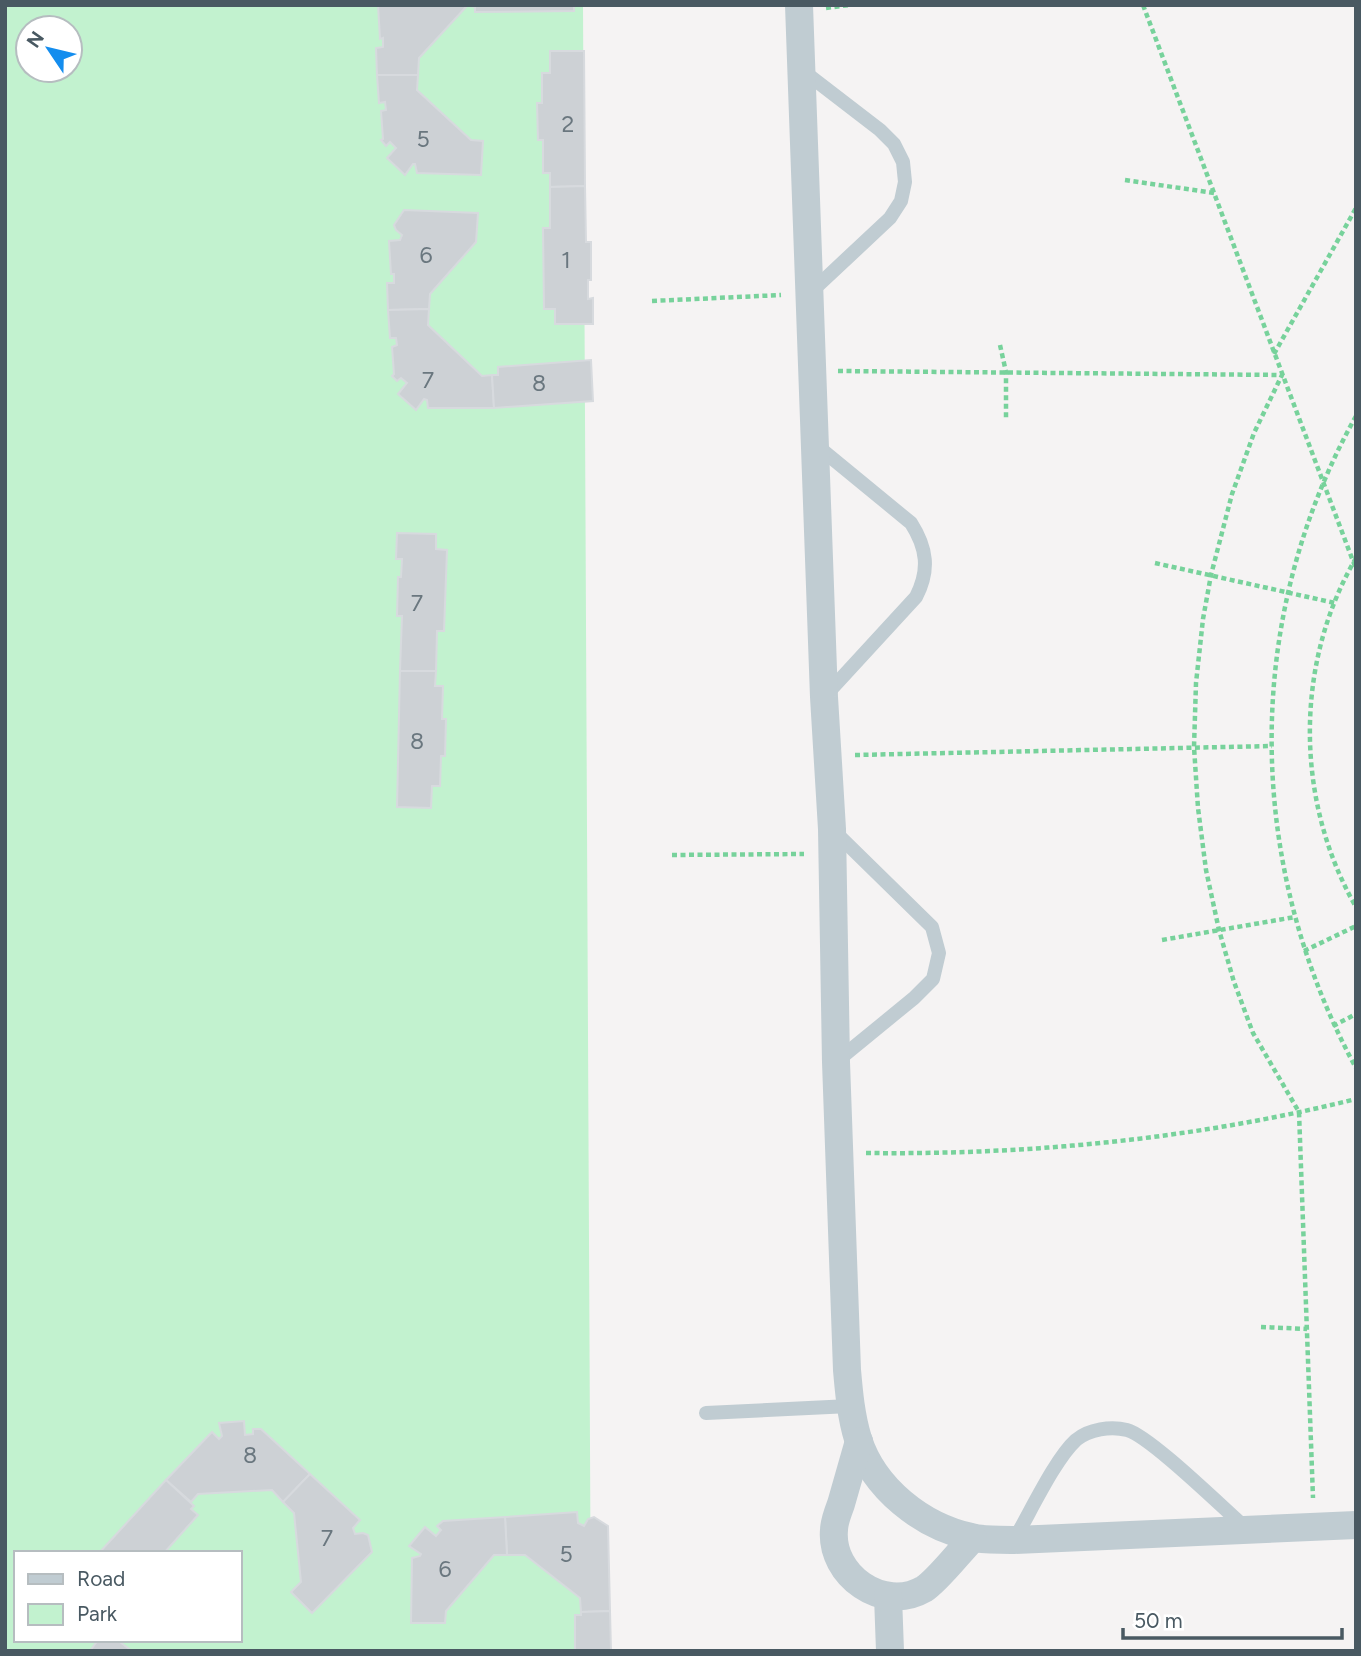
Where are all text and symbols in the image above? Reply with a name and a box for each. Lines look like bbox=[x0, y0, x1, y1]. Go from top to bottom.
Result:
north arrow bbox=[14, 14, 84, 84]
text: N bbox=[22, 27, 49, 52]
house number: 2 bbox=[562, 110, 574, 138]
house number: 5 bbox=[416, 125, 430, 153]
house number: 6 bbox=[419, 241, 433, 269]
house number: 1 bbox=[561, 246, 571, 274]
house number: 7 bbox=[422, 366, 434, 394]
house number: 8 bbox=[532, 369, 546, 397]
house number: 7 bbox=[411, 589, 423, 617]
house number: 8 bbox=[410, 727, 424, 755]
house number: 8 bbox=[243, 1441, 257, 1469]
house number: 7 bbox=[321, 1524, 333, 1552]
house number: 5 bbox=[559, 1540, 573, 1568]
legend bbox=[14, 1551, 242, 1642]
house number: 6 bbox=[438, 1555, 452, 1583]
text: Road bbox=[77, 1566, 125, 1591]
scale bar bbox=[1123, 1596, 1342, 1640]
text: Park bbox=[77, 1601, 118, 1626]
text: 50 m bbox=[1134, 1608, 1183, 1633]

